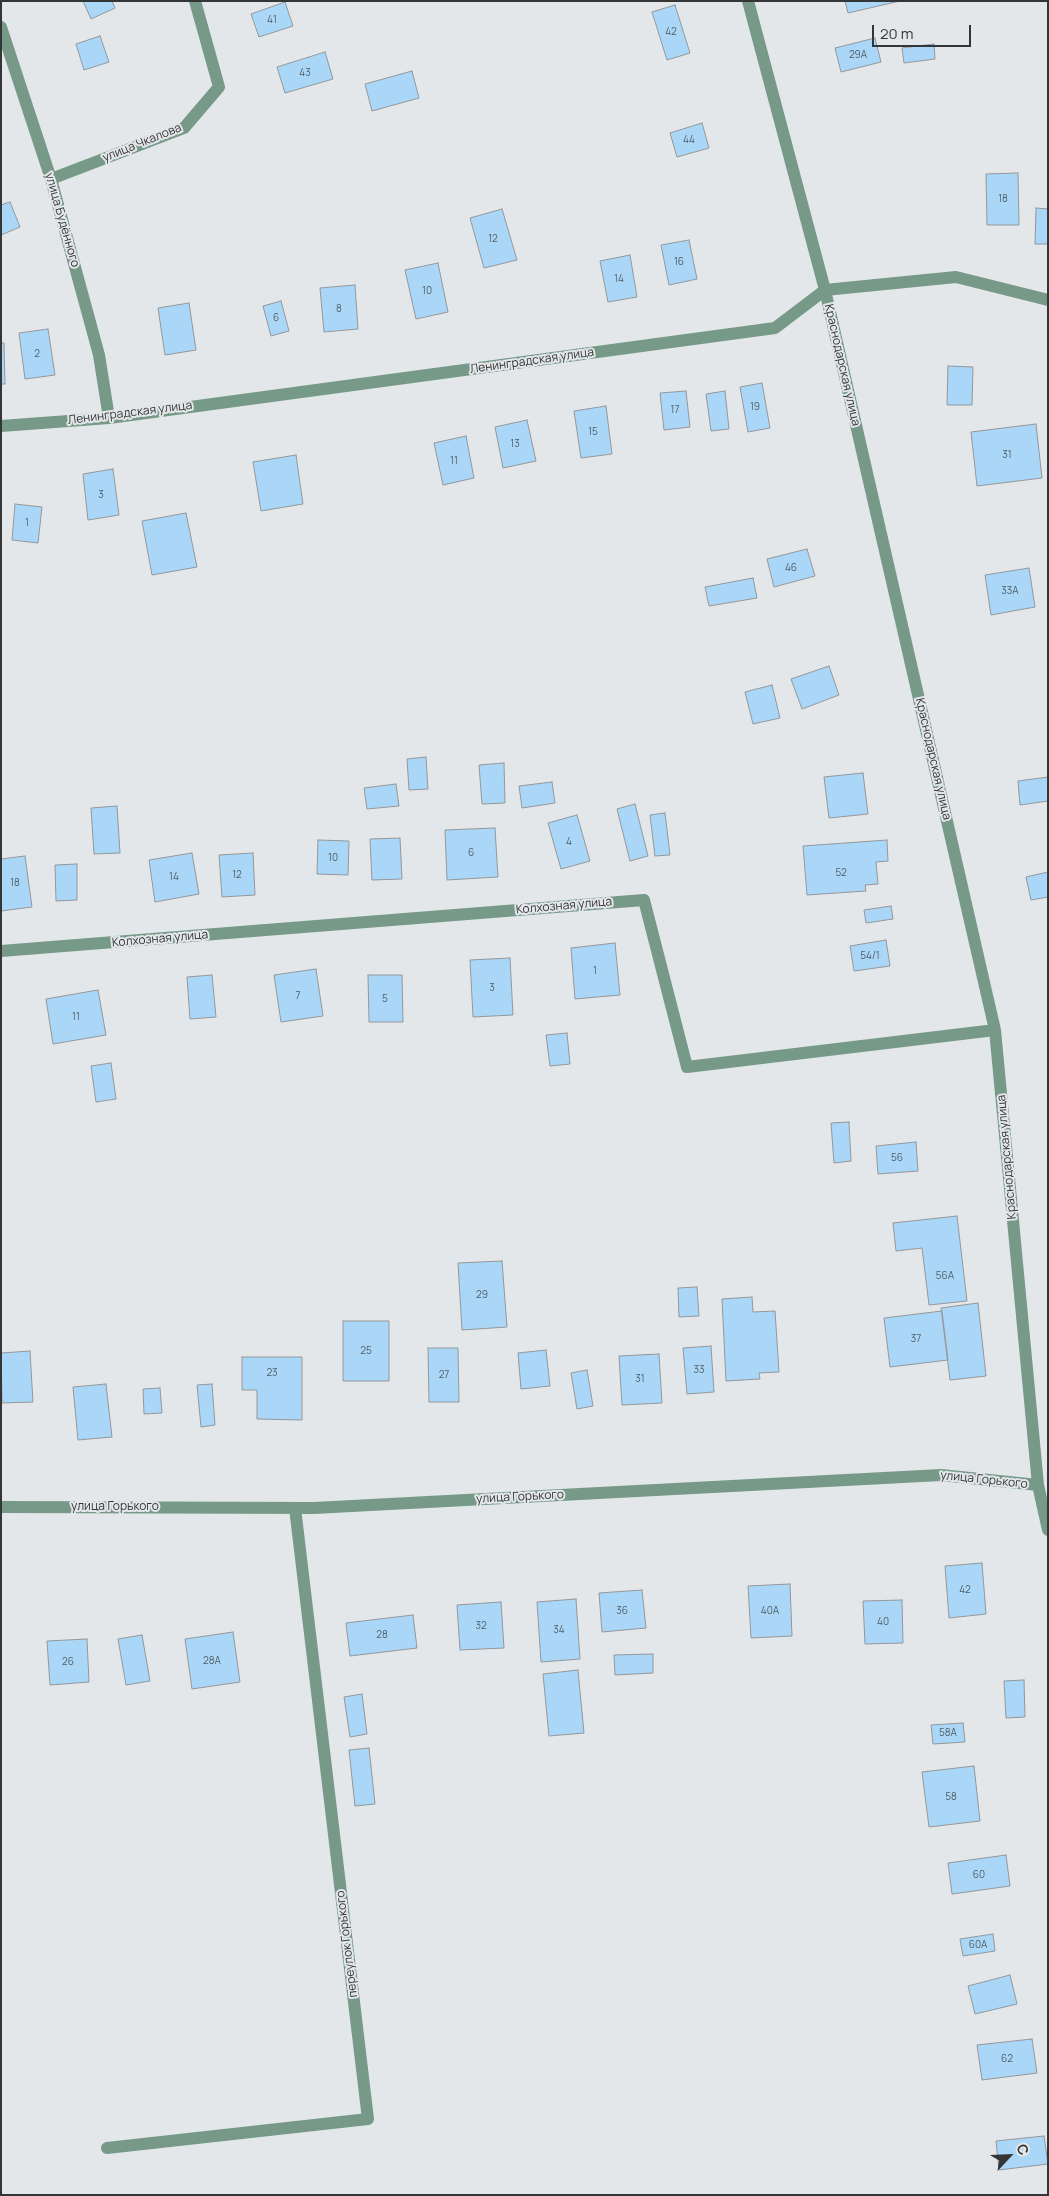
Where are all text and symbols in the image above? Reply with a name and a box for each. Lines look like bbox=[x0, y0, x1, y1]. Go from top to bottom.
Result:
house number: 41 bbox=[267, 14, 277, 26]
scale bar bbox=[874, 15, 973, 47]
text: 20 m bbox=[880, 23, 913, 44]
house number: 42 bbox=[665, 26, 677, 38]
house number: 29А bbox=[849, 49, 867, 61]
house number: 43 bbox=[299, 67, 311, 79]
street label: улица Чкалова bbox=[100, 121, 184, 165]
house number: 44 bbox=[683, 134, 695, 146]
street label: улица Будённого bbox=[42, 171, 82, 269]
house number: 18 bbox=[998, 193, 1008, 205]
house number: 12 bbox=[488, 233, 498, 245]
house number: 16 bbox=[674, 256, 684, 268]
house number: 14 bbox=[614, 273, 624, 285]
house number: 10 bbox=[422, 285, 432, 297]
house number: 8 bbox=[336, 303, 342, 315]
street label: Краснодарская улица bbox=[821, 303, 863, 427]
house number: 6 bbox=[273, 312, 279, 324]
street label: Ленинградская улица bbox=[469, 345, 595, 377]
house number: 2 bbox=[34, 348, 40, 360]
street label: Ленинградская улица bbox=[67, 398, 193, 428]
house number: 19 bbox=[750, 401, 760, 413]
house number: 17 bbox=[671, 404, 679, 416]
house number: 15 bbox=[588, 426, 598, 438]
house number: 13 bbox=[510, 438, 520, 450]
house number: 31 bbox=[1002, 449, 1012, 461]
house number: 11 bbox=[450, 455, 458, 467]
house number: 3 bbox=[98, 489, 104, 501]
house number: 1 bbox=[25, 517, 29, 529]
house number: 46 bbox=[785, 562, 797, 574]
house number: 33А bbox=[1001, 585, 1019, 597]
street label: Краснодарская улица bbox=[912, 697, 954, 821]
house number: 4 bbox=[566, 836, 572, 848]
house number: 6 bbox=[468, 847, 474, 859]
house number: 10 bbox=[328, 852, 338, 864]
house number: 52 bbox=[835, 867, 847, 879]
house number: 12 bbox=[232, 869, 242, 881]
house number: 14 bbox=[169, 871, 179, 883]
house number: 18 bbox=[10, 877, 20, 889]
street label: Колхозная улица bbox=[515, 895, 613, 917]
street label: Колхозная улица bbox=[111, 928, 209, 950]
house number: 54/1 bbox=[860, 950, 880, 962]
house number: 1 bbox=[593, 965, 597, 977]
house number: 3 bbox=[489, 982, 495, 994]
house number: 7 bbox=[295, 990, 301, 1002]
house number: 5 bbox=[382, 993, 388, 1005]
house number: 11 bbox=[72, 1011, 80, 1023]
street label: Краснодарская улица bbox=[994, 1094, 1020, 1220]
house number: 56 bbox=[891, 1152, 903, 1164]
house number: 56А bbox=[936, 1270, 954, 1282]
house number: 29 bbox=[476, 1289, 488, 1301]
house number: 37 bbox=[911, 1333, 921, 1345]
house number: 25 bbox=[360, 1345, 372, 1357]
house number: 33 bbox=[693, 1364, 705, 1376]
house number: 23 bbox=[266, 1367, 278, 1379]
house number: 27 bbox=[439, 1369, 449, 1381]
house number: 31 bbox=[635, 1373, 645, 1385]
street label: улица Горького bbox=[940, 1468, 1028, 1492]
street label: улица Горького bbox=[476, 1488, 564, 1506]
street label: улица Горького bbox=[71, 1500, 159, 1514]
house number: 42 bbox=[959, 1584, 971, 1596]
house number: 36 bbox=[616, 1605, 628, 1617]
house number: 40А bbox=[761, 1605, 779, 1617]
house number: 40 bbox=[877, 1616, 889, 1628]
house number: 32 bbox=[475, 1620, 487, 1632]
house number: 34 bbox=[553, 1624, 565, 1636]
house number: 28 bbox=[376, 1629, 388, 1641]
house number: 28А bbox=[203, 1655, 221, 1667]
house number: 26 bbox=[62, 1656, 74, 1668]
house number: 58А bbox=[939, 1727, 957, 1739]
house number: 58 bbox=[945, 1791, 957, 1803]
house number: 60 bbox=[973, 1869, 985, 1881]
street label: переулок Горького bbox=[333, 1890, 361, 1998]
house number: 60А bbox=[969, 1939, 987, 1951]
house number: 62 bbox=[1001, 2053, 1013, 2065]
north arrow bbox=[984, 2131, 1034, 2181]
text: С bbox=[1012, 2141, 1034, 2158]

